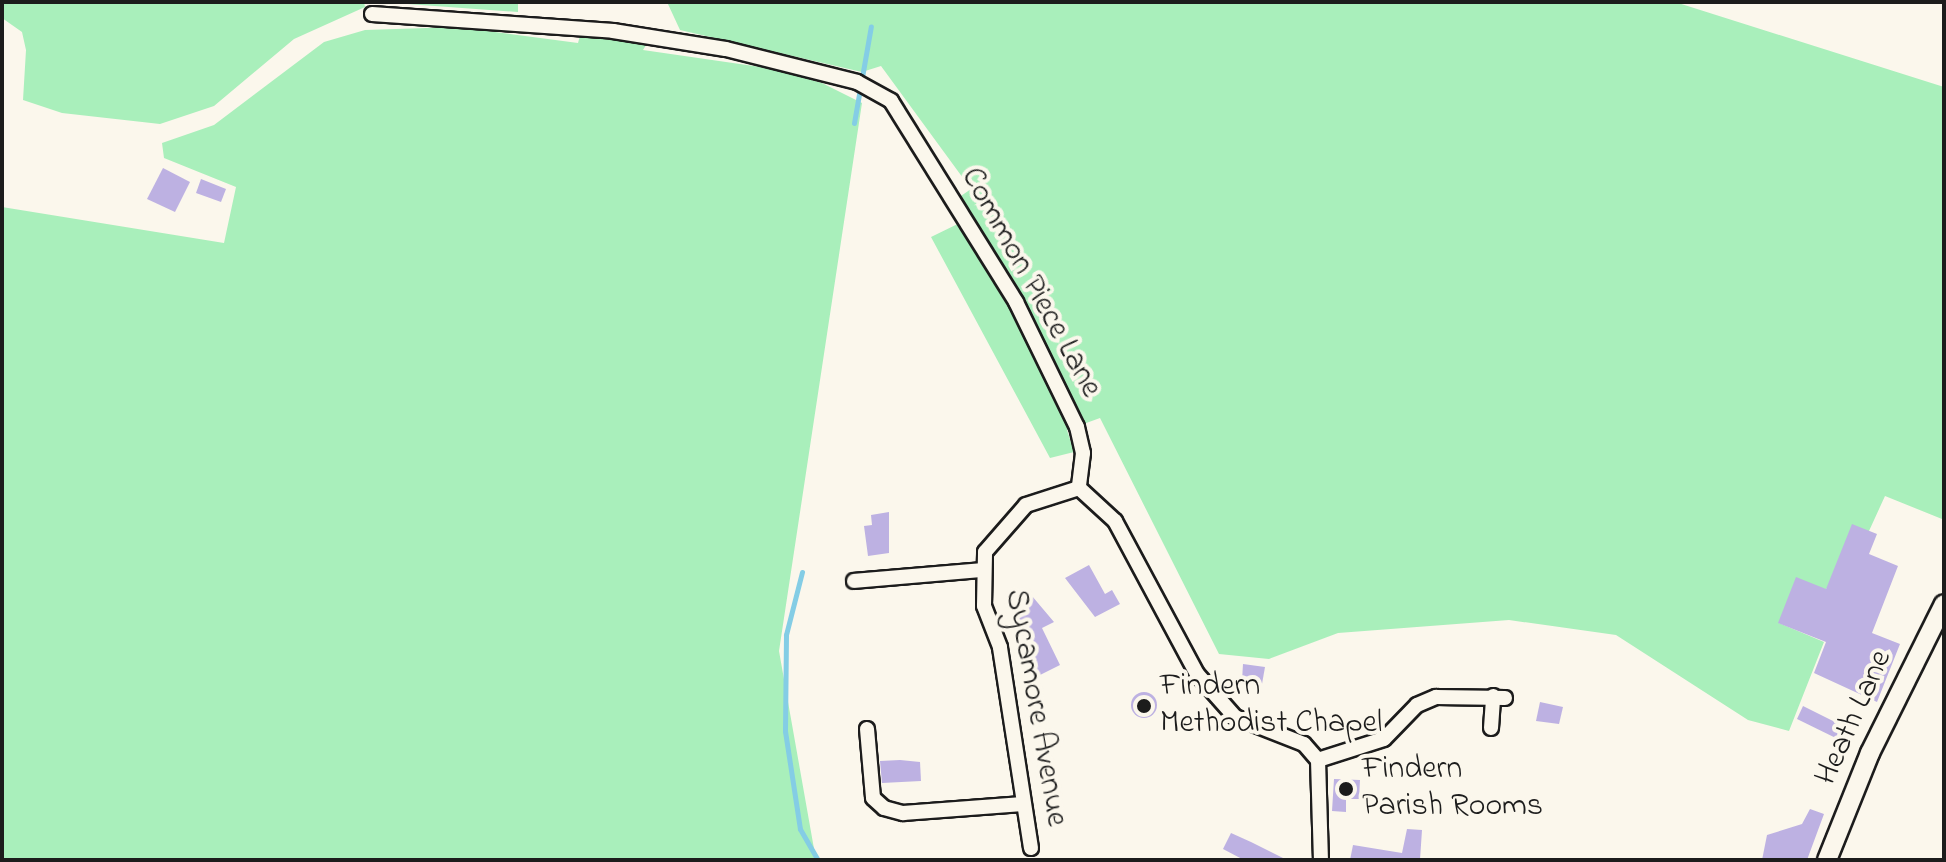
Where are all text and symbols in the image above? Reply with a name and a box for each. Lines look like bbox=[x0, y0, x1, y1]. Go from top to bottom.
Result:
street label: Common Piece Lane bbox=[951, 161, 1109, 405]
street label: Sycamore Avenue bbox=[995, 586, 1075, 830]
street label: Heath Lane bbox=[1808, 645, 1902, 791]
place label: Findern Methodist Chapel bbox=[1160, 669, 1382, 744]
marker: Findern Methodist Chapel bbox=[1135, 697, 1153, 715]
place label: Findern Parish Rooms bbox=[1362, 752, 1543, 827]
marker: Findern Parish Rooms bbox=[1337, 780, 1355, 798]

